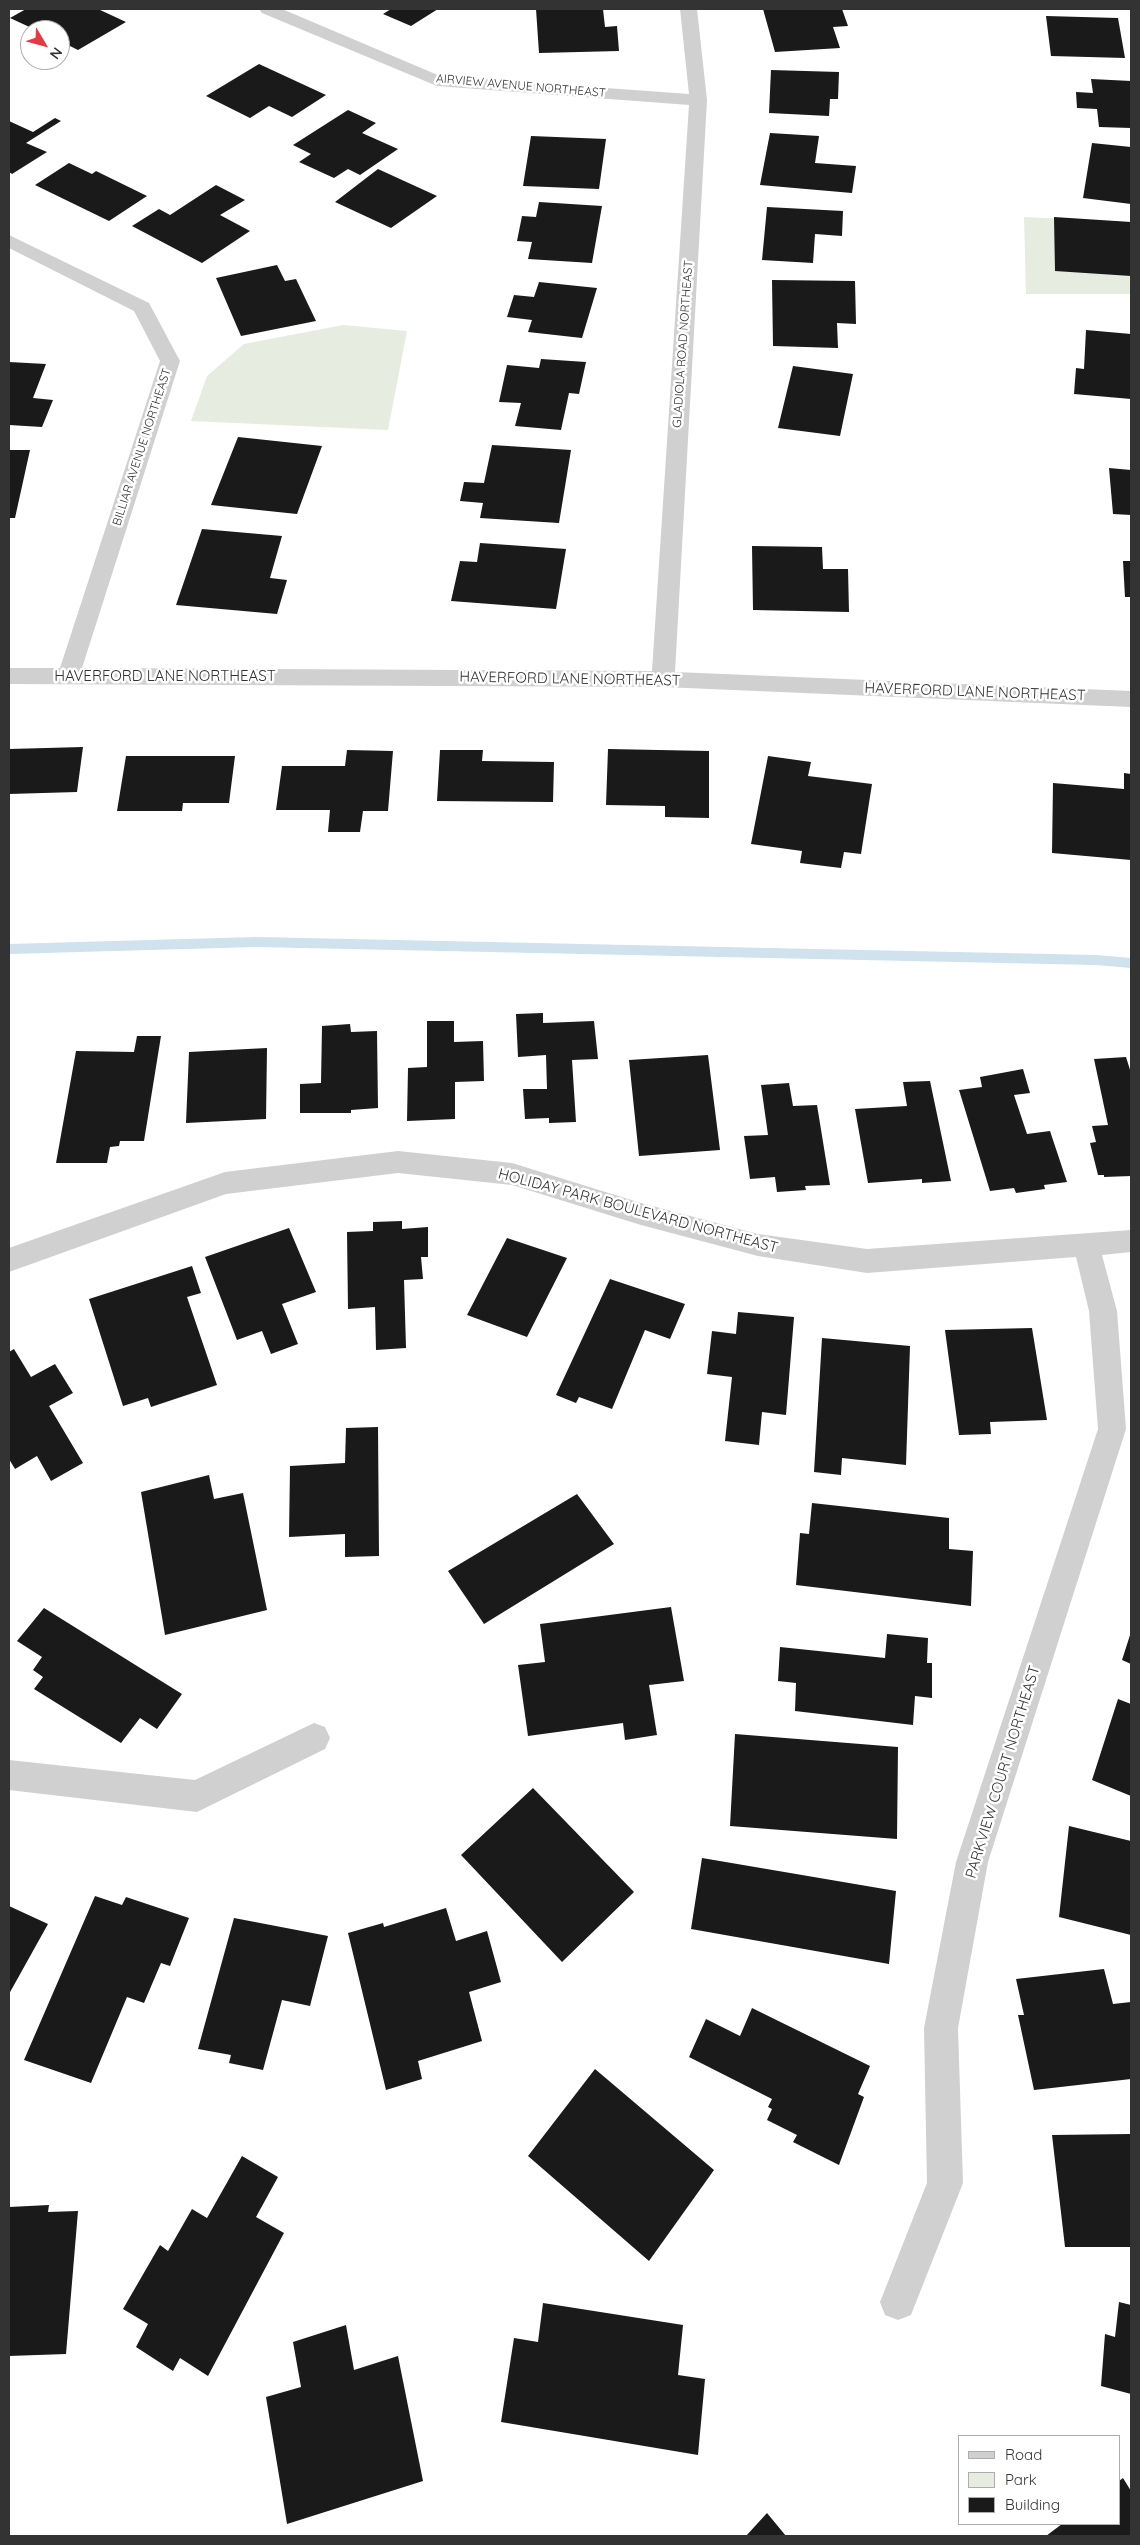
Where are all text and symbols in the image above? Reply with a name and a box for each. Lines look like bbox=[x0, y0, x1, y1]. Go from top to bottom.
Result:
north arrow bbox=[20, 20, 70, 70]
text: N bbox=[46, 44, 66, 63]
street label: AIRVIEW AVENUE NORTHEAST bbox=[436, 71, 606, 101]
street label: GLADIOLA ROAD NORTHEAST bbox=[670, 260, 696, 428]
street label: BILLIAR AVENUE NORTHEAST bbox=[110, 366, 174, 528]
street label: HAVERFORD LANE NORTHEAST bbox=[54, 667, 276, 685]
street label: HAVERFORD LANE NORTHEAST bbox=[459, 668, 681, 690]
street label: HAVERFORD LANE NORTHEAST bbox=[864, 679, 1086, 705]
street label: HOLIDAY PARK BOULEVARD NORTHEAST bbox=[496, 1165, 780, 1257]
street label: PARKVIEW COURT NORTHEAST bbox=[962, 1663, 1044, 1881]
legend bbox=[958, 2435, 1120, 2525]
text: Road bbox=[1005, 2445, 1042, 2464]
text: Park bbox=[1005, 2470, 1037, 2489]
text: Building bbox=[1005, 2495, 1060, 2514]

